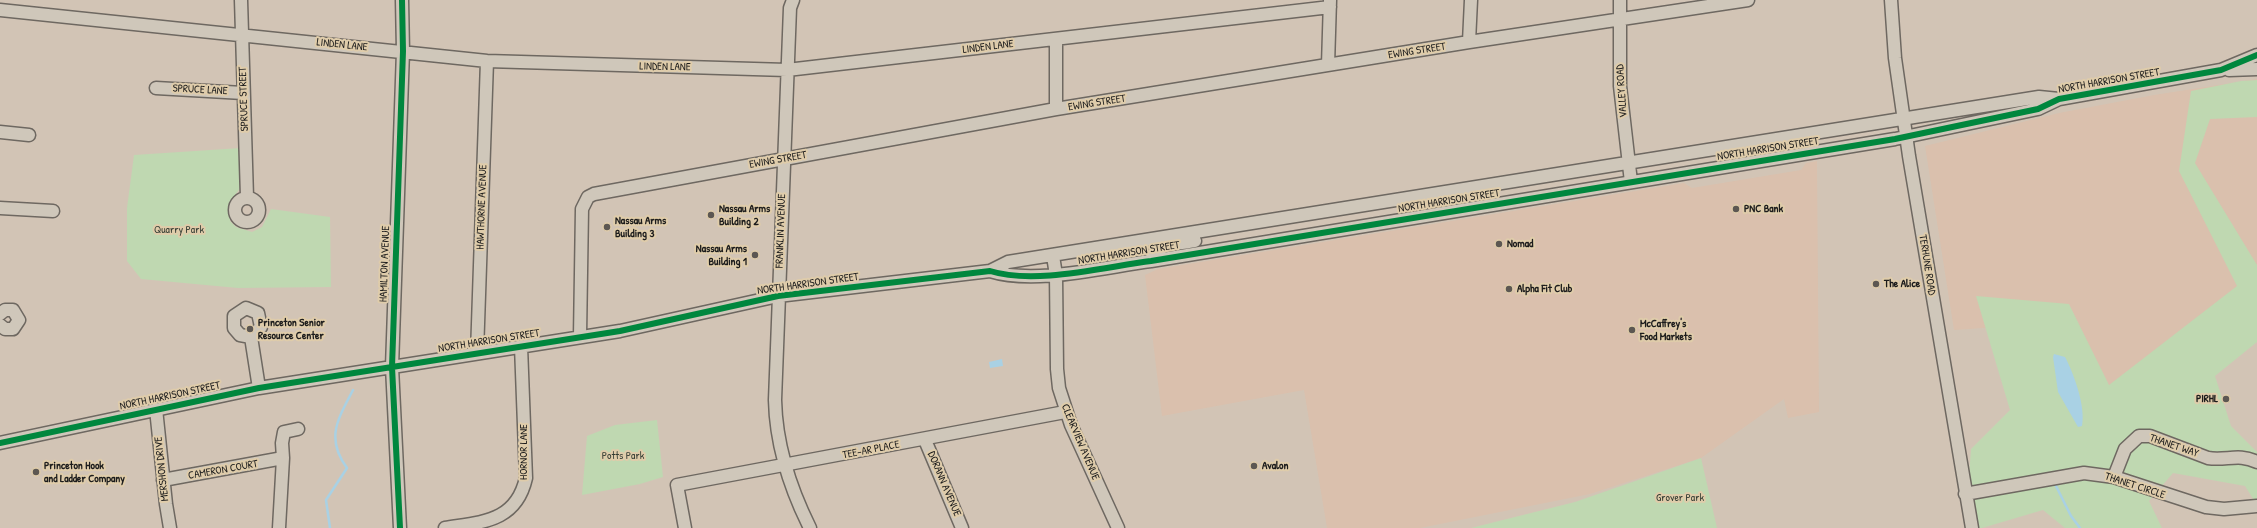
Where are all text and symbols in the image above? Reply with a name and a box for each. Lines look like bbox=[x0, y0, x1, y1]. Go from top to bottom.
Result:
street label: LINDEN LANE bbox=[316, 36, 368, 54]
street label: LINDEN LANE bbox=[962, 37, 1014, 57]
street label: EWING STREET bbox=[1387, 40, 1447, 62]
street label: LINDEN LANE bbox=[639, 60, 691, 74]
street label: VALLEY ROAD bbox=[1614, 64, 1630, 118]
street label: SPRUCE STREET bbox=[236, 66, 252, 132]
street label: NORTH HARRISON STREET bbox=[2057, 66, 2161, 96]
street label: SPRUCE LANE bbox=[172, 82, 228, 98]
street label: EWING STREET bbox=[1067, 92, 1127, 114]
street label: NORTH HARRISON STREET bbox=[1716, 134, 1820, 164]
street label: EWING STREET bbox=[748, 148, 808, 172]
street label: HAWTHORNE AVENUE bbox=[474, 164, 490, 250]
street label: NORTH HARRISON STREET bbox=[1397, 186, 1501, 216]
street label: FRANKLIN AVENUE bbox=[773, 194, 789, 268]
place label: Nassau Arms Building 2 bbox=[719, 202, 770, 228]
place label: PNC Bank bbox=[1744, 202, 1783, 216]
marker: PNC Bank bbox=[1731, 204, 1741, 214]
marker: Nassau Arms Building 2 bbox=[706, 210, 716, 220]
place label: Nassau Arms Building 3 bbox=[615, 214, 666, 240]
marker: Nassau Arms Building 3 bbox=[602, 222, 612, 232]
park label: Quarry Park bbox=[154, 223, 204, 237]
street label: HAMILTON AVENUE bbox=[377, 226, 393, 302]
street label: TERHUNE ROAD bbox=[1916, 234, 1938, 296]
place label: Nomad bbox=[1507, 237, 1533, 251]
street label: NORTH HARRISON STREET bbox=[1077, 238, 1181, 268]
marker: Nomad bbox=[1494, 239, 1504, 249]
place label: Nassau Arms Building 1 bbox=[696, 242, 747, 268]
marker: Nassau Arms Building 1 bbox=[750, 250, 760, 260]
street label: NORTH HARRISON STREET bbox=[756, 270, 860, 298]
place label: The Alice bbox=[1884, 277, 1920, 291]
marker: The Alice bbox=[1871, 279, 1881, 289]
place label: Alpha Fit Club bbox=[1517, 282, 1572, 296]
marker: Alpha Fit Club bbox=[1504, 284, 1514, 294]
place label: Princeton Senior Resource Center bbox=[258, 316, 325, 342]
place label: McCaffrey's Food Markets bbox=[1640, 317, 1692, 343]
marker: Princeton Senior Resource Center bbox=[245, 324, 255, 334]
marker: McCaffrey's Food Markets bbox=[1627, 325, 1637, 335]
street label: NORTH HARRISON STREET bbox=[437, 326, 541, 356]
street label: NORTH HARRISON STREET bbox=[119, 379, 221, 413]
place label: PIRHL bbox=[2196, 392, 2218, 406]
marker: PIRHL bbox=[2221, 394, 2231, 404]
street label: CLEARVIEW AVENUE bbox=[1058, 402, 1102, 482]
street label: HORNOR LANE bbox=[517, 424, 531, 480]
street label: THANET WAY bbox=[2148, 431, 2200, 461]
street label: MERSHON DRIVE bbox=[152, 436, 172, 502]
street label: TEE-AR PLACE bbox=[841, 438, 901, 462]
park label: Potts Park bbox=[602, 449, 644, 463]
street label: DORANN AVENUE bbox=[924, 450, 964, 518]
street label: CAMERON COURT bbox=[187, 457, 259, 483]
place label: Princeton Hook and Ladder Company bbox=[44, 459, 125, 485]
place label: Avalon bbox=[1262, 459, 1288, 473]
marker: Avalon bbox=[1249, 461, 1259, 471]
marker: Princeton Hook and Ladder Company bbox=[31, 467, 41, 477]
street label: THANET CIRCLE bbox=[2103, 470, 2167, 502]
park label: Grover Park bbox=[1656, 491, 1704, 505]

